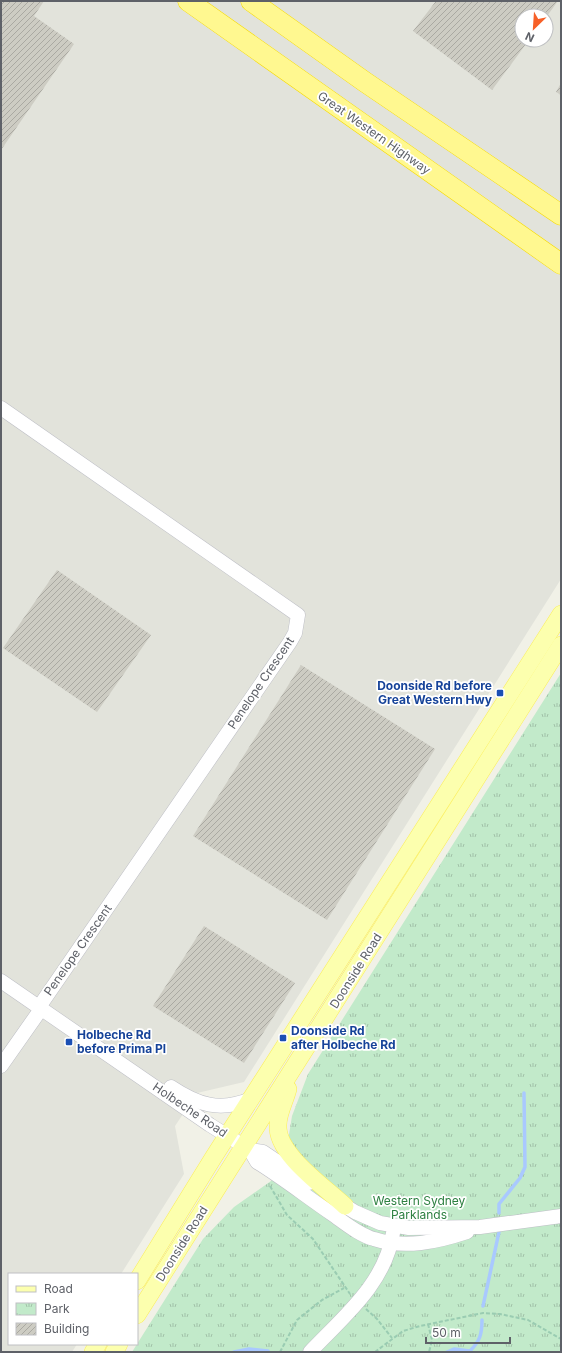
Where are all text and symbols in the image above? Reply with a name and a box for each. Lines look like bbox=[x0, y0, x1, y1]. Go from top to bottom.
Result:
north arrow bbox=[514, 8, 554, 48]
text: N bbox=[523, 29, 537, 45]
street label: Great Western Highway bbox=[315, 88, 434, 177]
street label: Penelope Crescent bbox=[224, 634, 297, 732]
place label: Doonside Rd before Great Western Hwy bbox=[377, 678, 493, 707]
marker: Doonside Rd before Great Western Hwy bbox=[495, 688, 505, 698]
street label: Penelope Crescent bbox=[41, 901, 115, 998]
street label: Doonside Road bbox=[326, 930, 385, 1011]
place label: Doonside Rd after Holbeche Rd bbox=[291, 1023, 396, 1052]
place label: Holbeche Rd before Prima Pl bbox=[77, 1027, 166, 1056]
marker: Doonside Rd after Holbeche Rd bbox=[278, 1033, 288, 1043]
marker: Holbeche Rd before Prima Pl bbox=[64, 1037, 74, 1047]
street label: Holbeche Road bbox=[150, 1079, 230, 1140]
park label: Western Sydney Parklands bbox=[373, 1193, 466, 1222]
street label: Doonside Road bbox=[152, 1203, 211, 1284]
legend bbox=[8, 1273, 138, 1345]
text: Road bbox=[44, 1281, 73, 1296]
text: Park bbox=[44, 1301, 70, 1316]
scale bar bbox=[426, 1319, 510, 1345]
text: Building bbox=[44, 1321, 89, 1336]
text: 50 m bbox=[432, 1325, 461, 1340]

